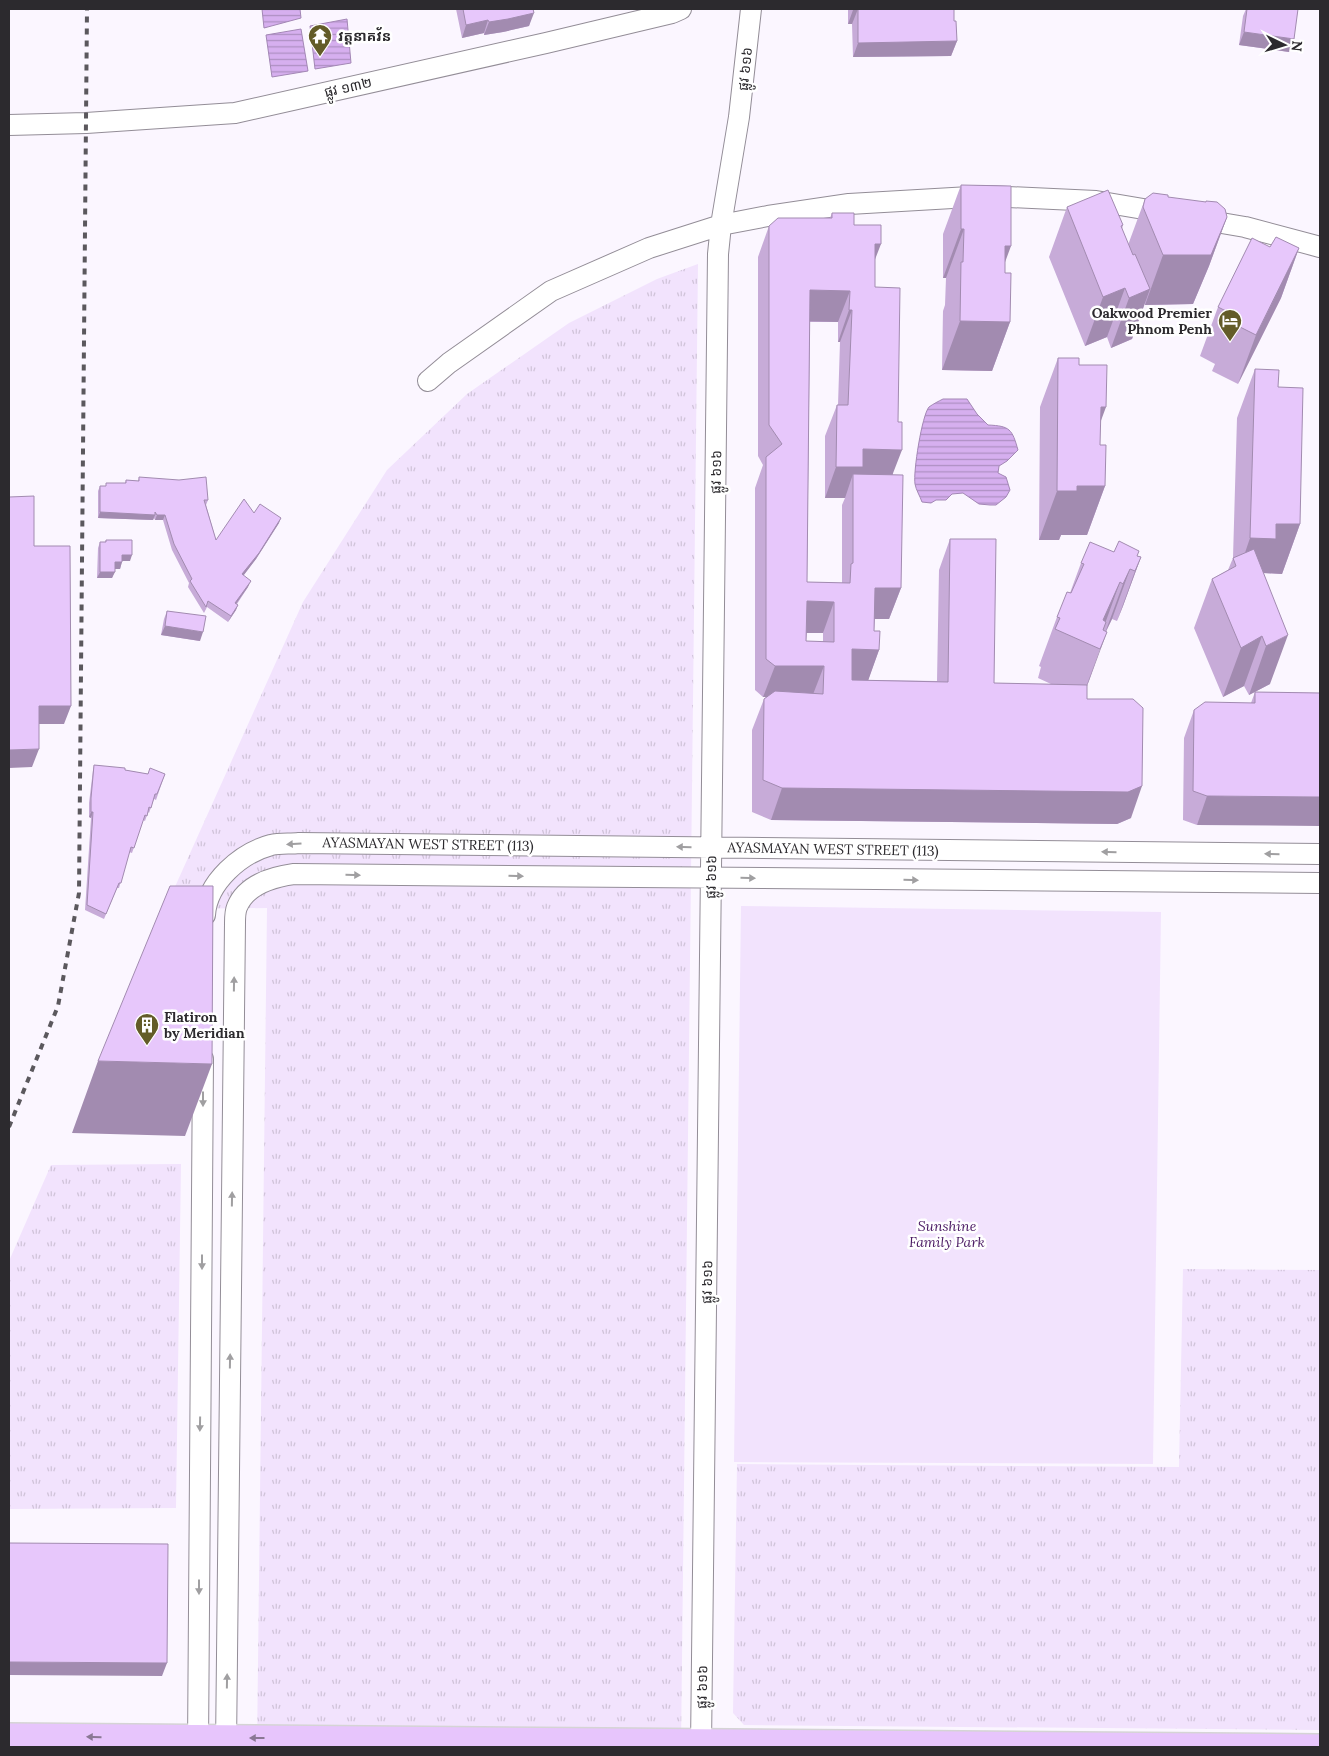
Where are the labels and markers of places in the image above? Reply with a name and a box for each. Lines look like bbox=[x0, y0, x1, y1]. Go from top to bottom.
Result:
temple icon: វត្តនាគវ័ន bbox=[307, 23, 333, 57]
place label: វត្តនាគវ័ន bbox=[338, 27, 391, 45]
place label: Oakwood Premier Phnom Penh bbox=[1092, 304, 1212, 338]
hotel icon: Oakwood Premier Phnom Penh bbox=[1217, 308, 1243, 342]
place label: Flatiron by Meridian bbox=[163, 1008, 245, 1042]
building icon: Flatiron by Meridian bbox=[134, 1012, 160, 1046]

